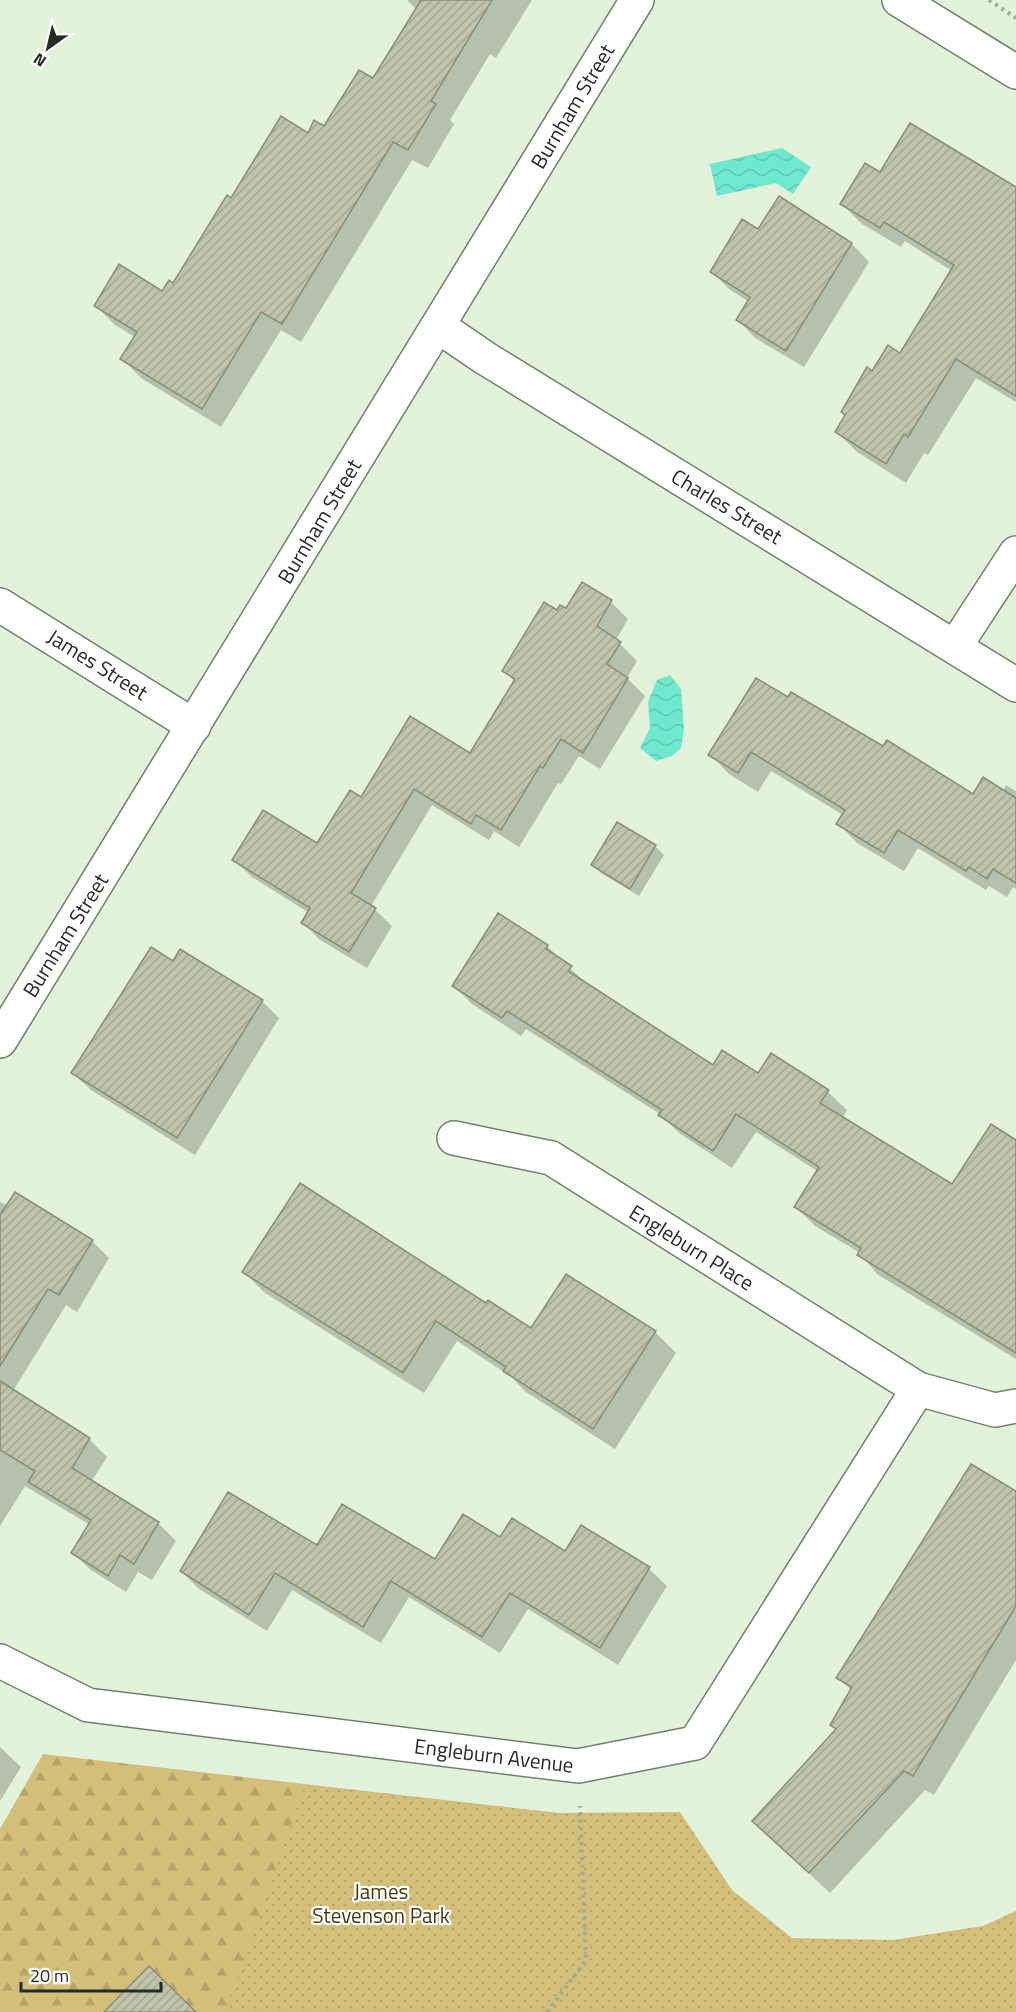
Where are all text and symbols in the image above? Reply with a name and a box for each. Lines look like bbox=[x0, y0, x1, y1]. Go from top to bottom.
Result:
north arrow bbox=[18, 18, 78, 78]
street label: Burnham Street bbox=[522, 37, 622, 175]
text: N bbox=[28, 47, 51, 73]
street label: Burnham Street bbox=[269, 452, 369, 590]
street label: Charles Street bbox=[665, 460, 789, 552]
street label: James Street bbox=[41, 620, 155, 708]
street label: Burnham Street bbox=[14, 866, 116, 1003]
street label: Engleburn Place bbox=[623, 1196, 761, 1298]
street label: Engleburn Avenue bbox=[413, 1729, 575, 1781]
park label: James Stevenson Park bbox=[312, 1875, 450, 1931]
scale bar bbox=[21, 1955, 160, 1993]
text: 20 m bbox=[30, 1962, 69, 1989]

